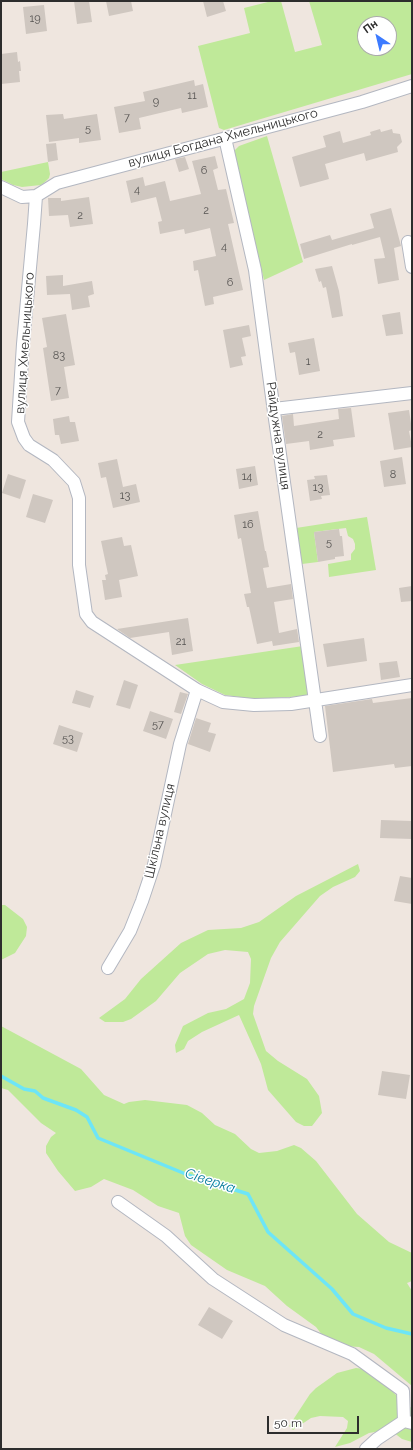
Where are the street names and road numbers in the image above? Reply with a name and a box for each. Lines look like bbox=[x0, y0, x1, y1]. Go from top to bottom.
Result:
street label: вулиця Богдана Хмельницького bbox=[126, 105, 320, 171]
street label: вулиця Хмельницького bbox=[12, 272, 38, 414]
street label: Райдужна вулиця bbox=[263, 381, 293, 491]
street label: Шкільна вулиця bbox=[141, 782, 179, 880]

